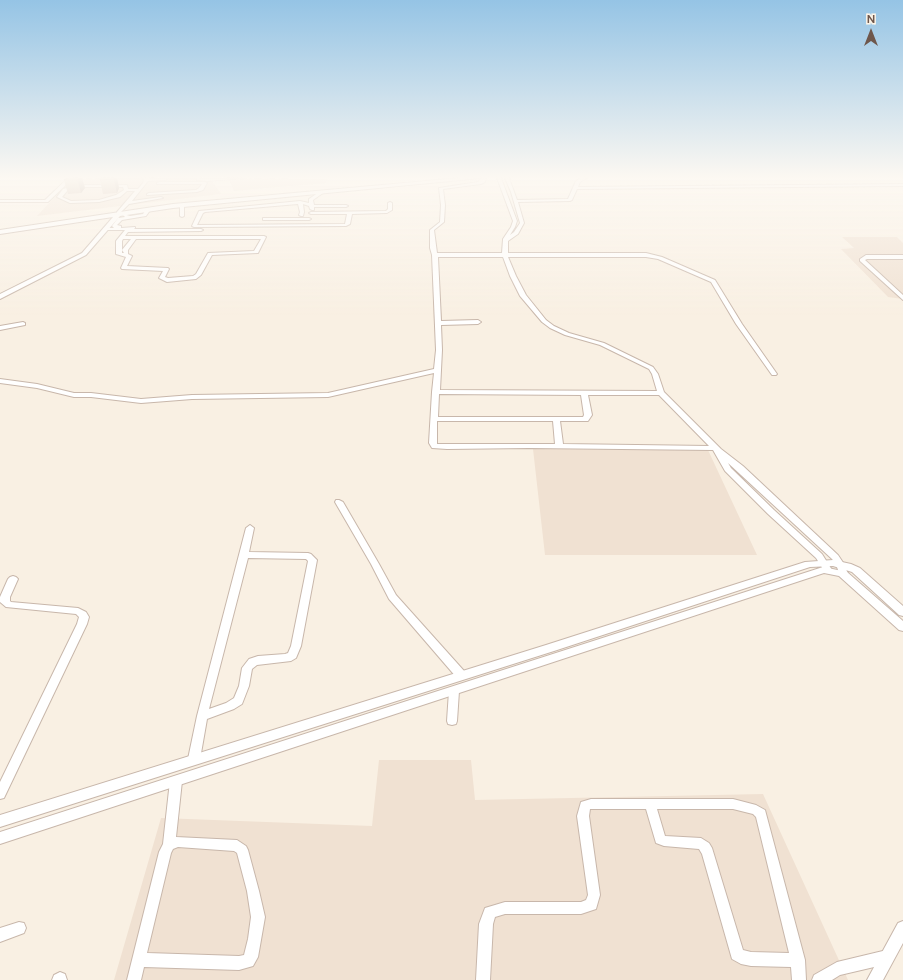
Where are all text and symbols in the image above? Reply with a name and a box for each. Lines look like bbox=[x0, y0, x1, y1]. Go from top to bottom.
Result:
north arrow bbox=[851, 12, 891, 52]
text: N bbox=[867, 13, 875, 26]

